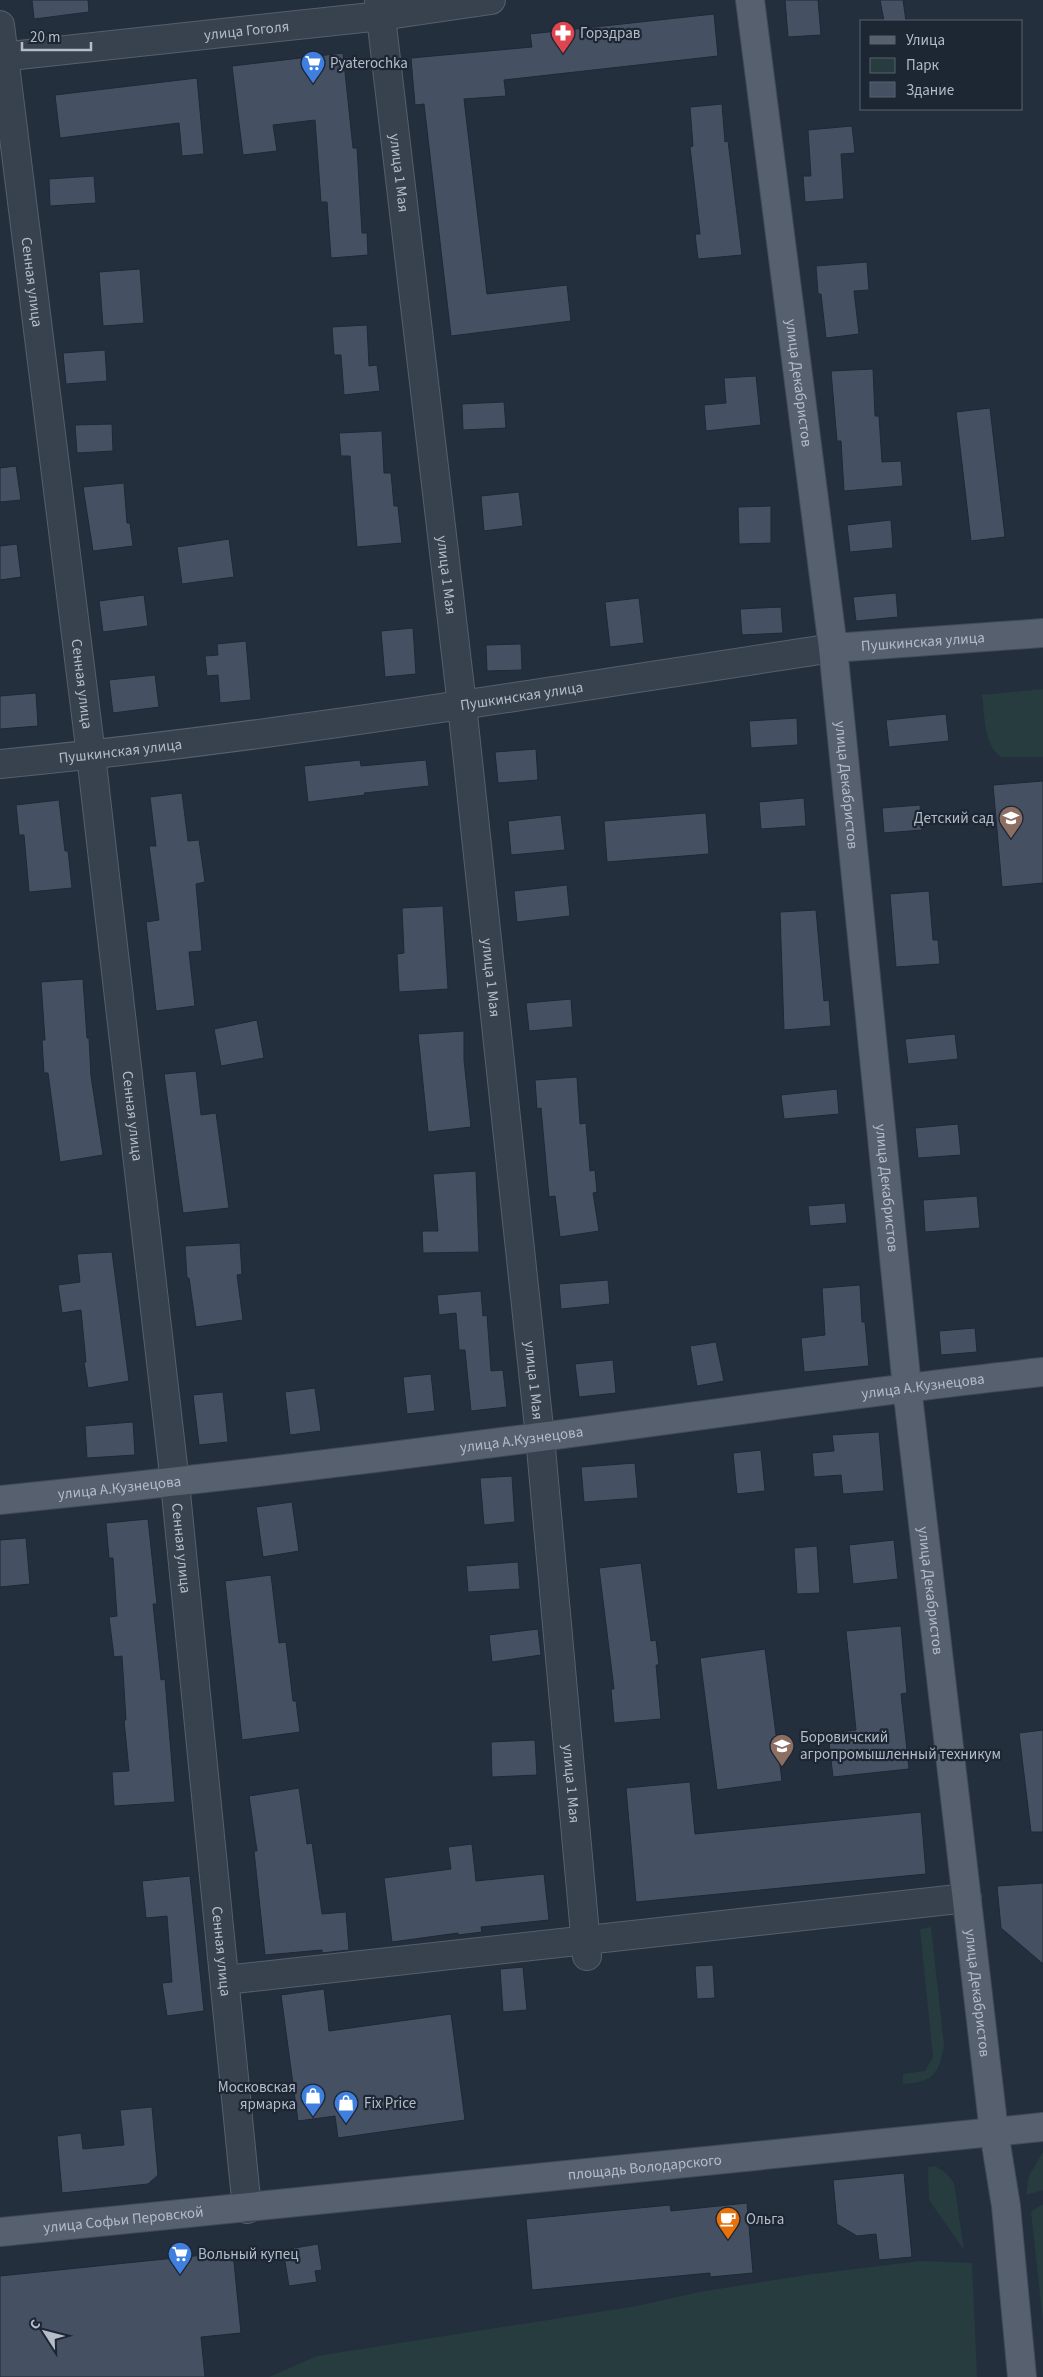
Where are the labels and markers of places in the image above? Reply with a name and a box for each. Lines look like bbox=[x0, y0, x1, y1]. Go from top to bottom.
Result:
pharmacy icon: Горздрав bbox=[550, 20, 576, 54]
place label: Горздрав bbox=[580, 23, 641, 44]
supermarket icon: Pyaterochka bbox=[300, 50, 326, 84]
place label: Pyaterochka bbox=[330, 53, 408, 74]
school or university icon: Детский сад bbox=[998, 805, 1024, 839]
place label: Детский сад bbox=[914, 808, 994, 829]
place label: Боровичский агропромышленный техникум bbox=[800, 1727, 1001, 1765]
school or university icon: Боровичский агропромышленный техникум bbox=[769, 1733, 795, 1767]
place label: Московская ярмарка bbox=[218, 2077, 296, 2115]
shop icon: Московская ярмарка bbox=[300, 2083, 326, 2117]
shop icon: Fix Price bbox=[333, 2090, 359, 2124]
place label: Fix Price bbox=[364, 2093, 416, 2114]
cafe icon: Ольга bbox=[715, 2206, 741, 2240]
place label: Ольга bbox=[746, 2209, 784, 2230]
supermarket icon: Вольный купец bbox=[167, 2241, 193, 2275]
place label: Вольный купец bbox=[198, 2244, 299, 2265]

